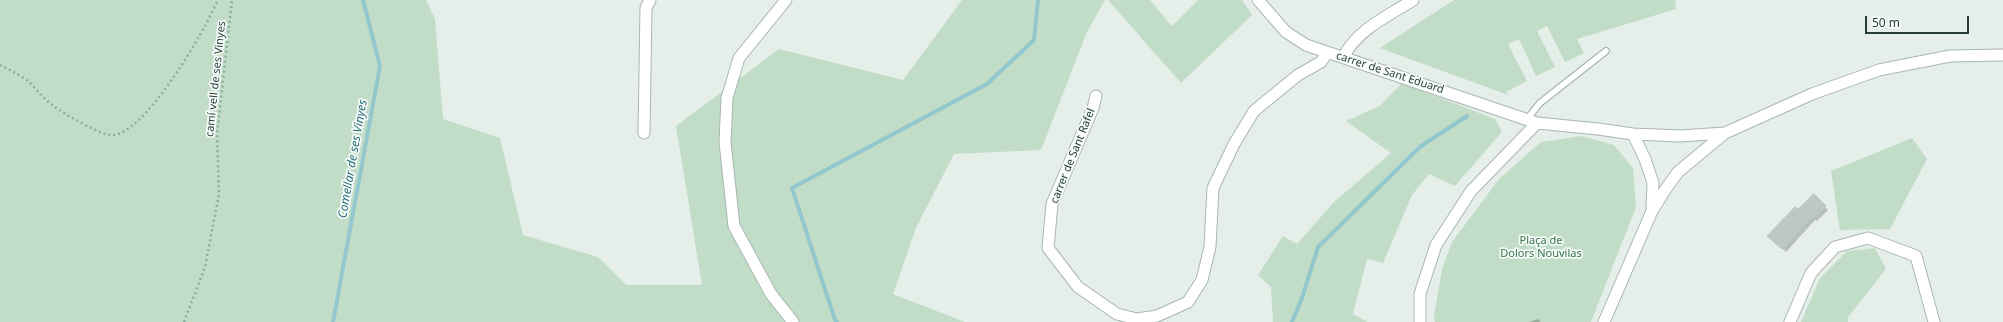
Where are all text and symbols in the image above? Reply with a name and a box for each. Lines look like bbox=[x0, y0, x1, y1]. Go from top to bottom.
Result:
scale bar bbox=[1867, 8, 1971, 34]
text: 50 m bbox=[1872, 14, 1900, 31]
street label: camí vell de ses Vinyes bbox=[203, 20, 229, 138]
street label: carrer de Sant Eduard bbox=[1334, 49, 1446, 97]
water label: Comellar de ses Vinyes bbox=[335, 99, 371, 219]
street label: carrer de Sant Rafel bbox=[1048, 107, 1098, 205]
park label: Plaça de Dolors Nouvilas bbox=[1500, 234, 1582, 260]

